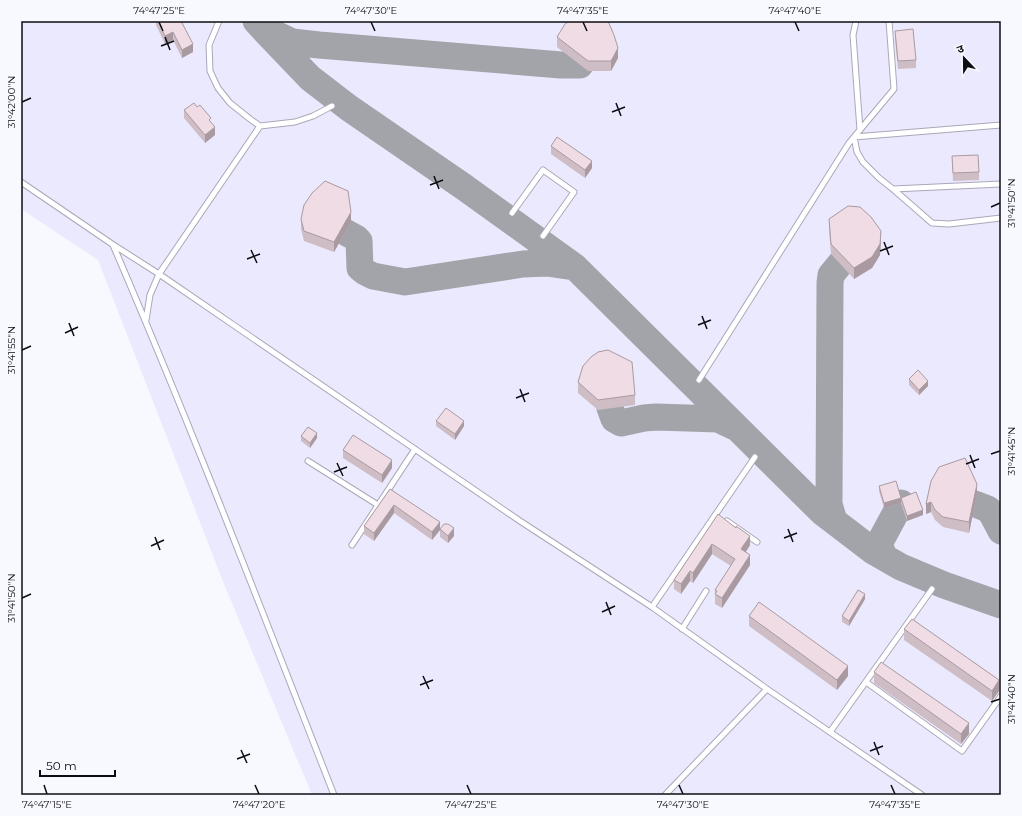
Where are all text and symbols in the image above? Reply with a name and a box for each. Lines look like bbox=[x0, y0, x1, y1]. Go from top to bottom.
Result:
text: 74°47'25"E bbox=[133, 4, 185, 17]
text: 74°47'30"E bbox=[345, 4, 398, 17]
text: 74°47'35"E bbox=[557, 4, 609, 17]
text: 74°47'40"E bbox=[769, 4, 822, 17]
north arrow bbox=[944, 38, 984, 78]
text: उ bbox=[955, 41, 966, 56]
text: 31°42'00"N bbox=[5, 76, 18, 128]
text: 31°41'50"N bbox=[1005, 178, 1018, 228]
text: 31°41'55"N bbox=[5, 326, 18, 374]
text: 31°41'45"N bbox=[1005, 427, 1018, 475]
text: 31°41'50"N bbox=[5, 573, 18, 623]
text: 31°41'40"N bbox=[1005, 674, 1018, 724]
scale bar bbox=[40, 752, 115, 778]
text: 50 m bbox=[46, 758, 77, 773]
text: 74°47'15"E bbox=[22, 798, 72, 811]
text: 74°47'20"E bbox=[233, 798, 286, 811]
text: 74°47'25"E bbox=[445, 798, 497, 811]
text: 74°47'30"E bbox=[657, 798, 710, 811]
text: 74°47'35"E bbox=[869, 798, 921, 811]

